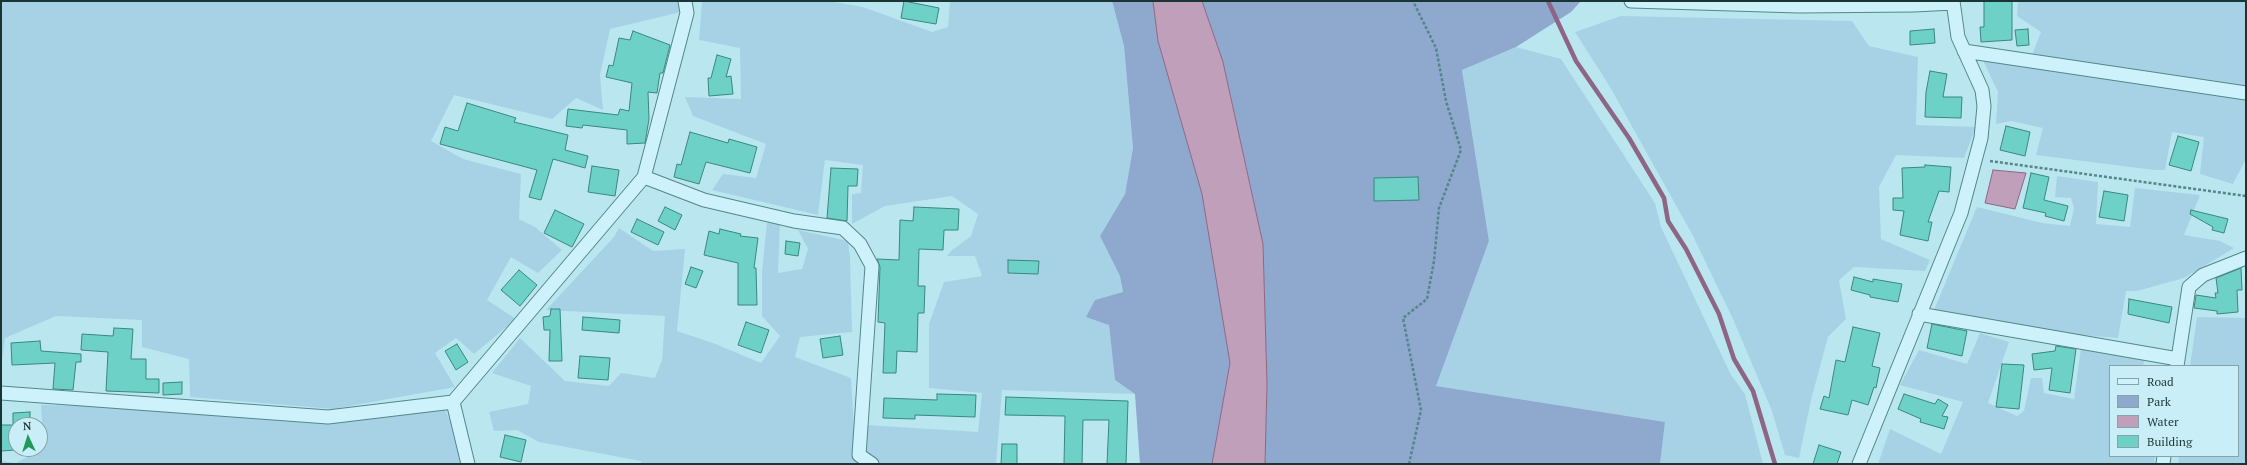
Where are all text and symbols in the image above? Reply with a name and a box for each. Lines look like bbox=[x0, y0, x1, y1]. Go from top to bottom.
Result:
legend bbox=[2109, 365, 2239, 457]
text: Road bbox=[2147, 374, 2174, 389]
text: Park bbox=[2147, 394, 2171, 409]
text: Water bbox=[2147, 414, 2179, 429]
north arrow bbox=[8, 417, 48, 457]
text: N bbox=[23, 419, 32, 433]
text: Building bbox=[2147, 434, 2192, 449]

